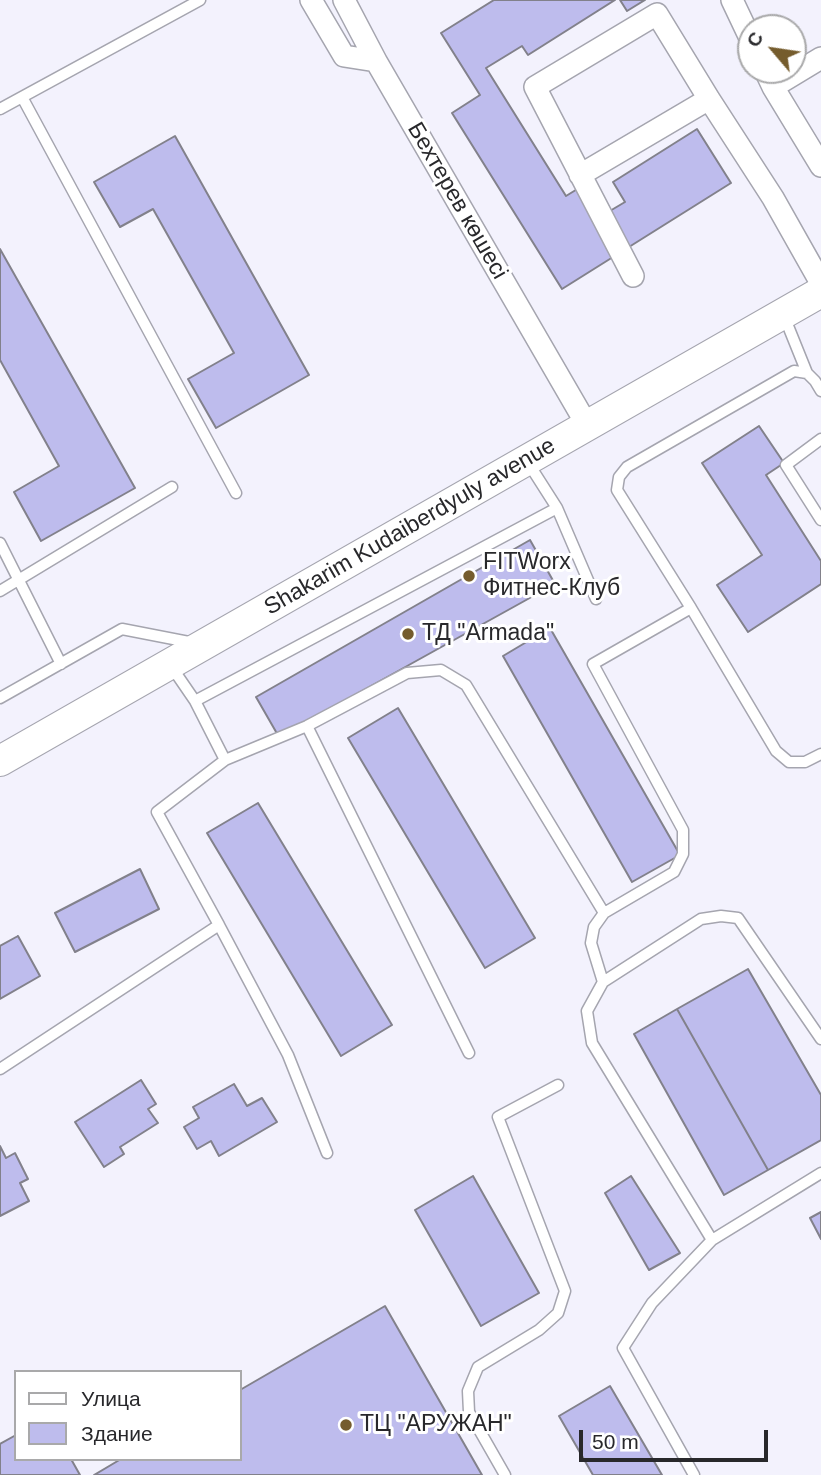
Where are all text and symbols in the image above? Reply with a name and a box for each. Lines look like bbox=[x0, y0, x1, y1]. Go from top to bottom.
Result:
north arrow bbox=[737, 14, 807, 84]
text: С bbox=[742, 28, 767, 51]
street label: Бехтерев көшесі bbox=[401, 118, 513, 284]
street label: Shakarim Kudaiberdyuly avenue bbox=[260, 432, 560, 622]
place label: FITWorx Фитнес-Клуб bbox=[483, 549, 620, 603]
marker: FITWorx Фитнес-Клуб bbox=[461, 568, 477, 584]
place label: ТД "Armada" bbox=[422, 620, 554, 648]
marker: ТД "Armada" bbox=[400, 626, 416, 642]
legend bbox=[14, 1370, 242, 1461]
text: Улица bbox=[81, 1387, 141, 1410]
place label: ТЦ "АРУЖАН" bbox=[360, 1411, 512, 1439]
scale bar bbox=[583, 1416, 772, 1460]
marker: ТЦ "АРУЖАН" bbox=[338, 1417, 354, 1433]
text: Здание bbox=[81, 1422, 153, 1445]
text: 50 m bbox=[592, 1430, 639, 1453]

